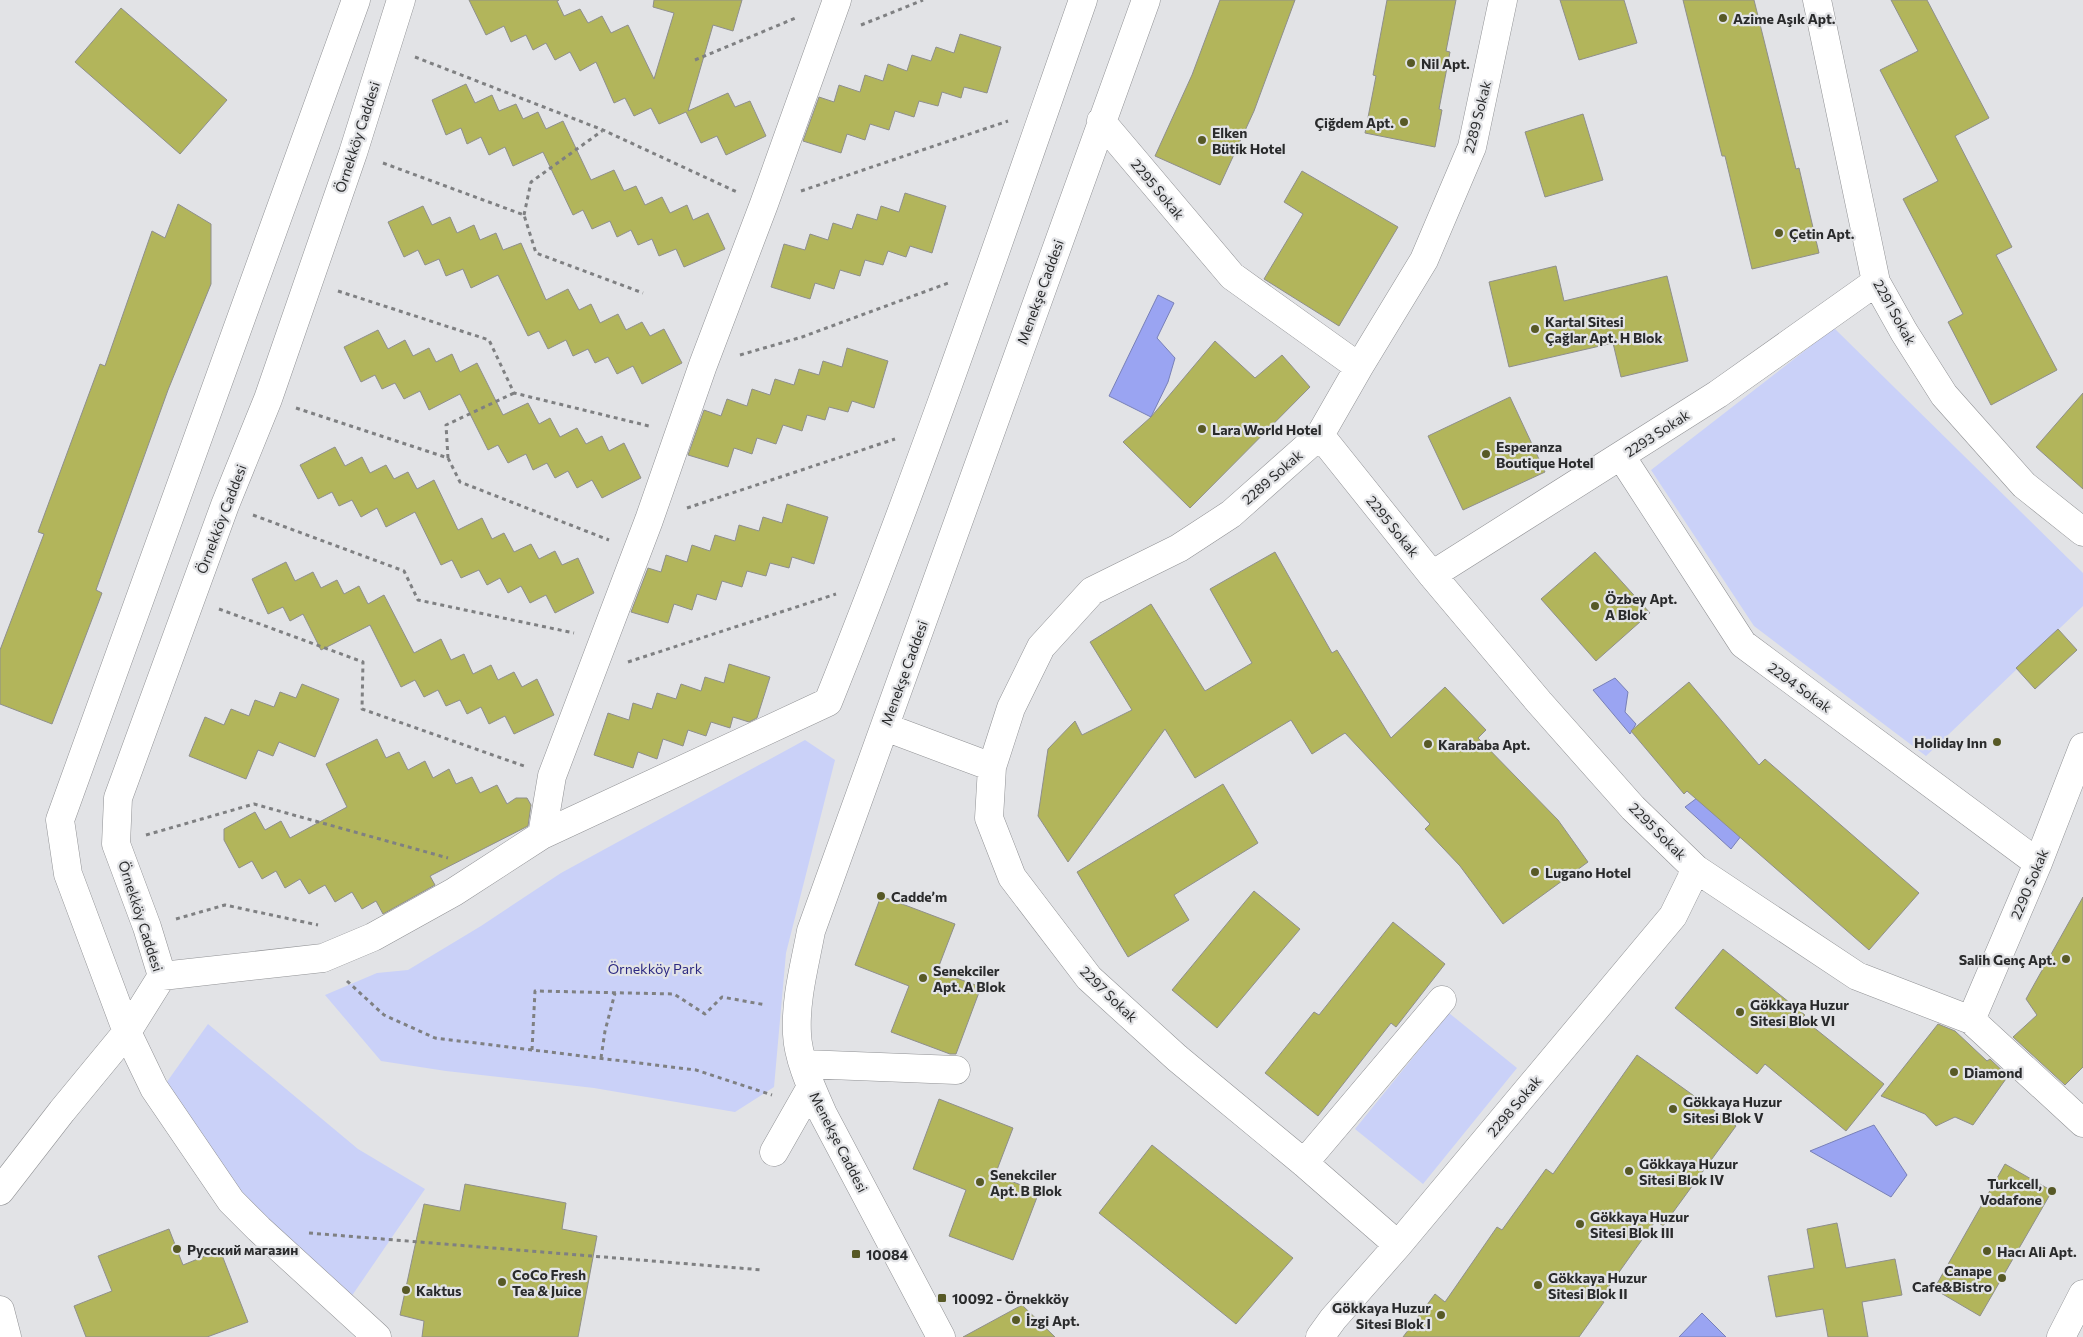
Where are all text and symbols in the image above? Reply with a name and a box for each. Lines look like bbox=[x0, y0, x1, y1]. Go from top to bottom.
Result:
place label: Azime Aşık Apt. bbox=[1733, 10, 1836, 27]
marker: Azime Aşık Apt. bbox=[1717, 12, 1729, 24]
place label: Nil Apt. bbox=[1421, 55, 1470, 72]
marker: Nil Apt. bbox=[1405, 57, 1417, 69]
street label: Örnekköy Caddesi bbox=[331, 79, 383, 195]
street label: 2289 Sokak bbox=[1460, 79, 1494, 155]
place label: Çiğdem Apt. bbox=[1315, 114, 1394, 131]
marker: Çiğdem Apt. bbox=[1398, 116, 1410, 128]
place label: Elken Bütik Hotel bbox=[1212, 124, 1286, 157]
marker: Elken Bütik Hotel bbox=[1196, 134, 1208, 146]
street label: 2295 Sokak bbox=[1128, 155, 1188, 223]
place label: Çetin Apt. bbox=[1789, 225, 1855, 242]
marker: Çetin Apt. bbox=[1773, 227, 1785, 239]
street label: Menekşe Caddesi bbox=[1013, 237, 1067, 347]
street label: 2291 Sokak bbox=[1870, 277, 1920, 348]
place label: Kartal Sitesi Çağlar Apt. H Blok bbox=[1545, 313, 1663, 346]
marker: Kartal Sitesi Çağlar Apt. H Blok bbox=[1529, 323, 1541, 335]
street label: 2293 Sokak bbox=[1621, 406, 1693, 460]
place label: Lara World Hotel bbox=[1212, 421, 1322, 438]
marker: Lara World Hotel bbox=[1196, 423, 1208, 435]
place label: Esperanza Boutique Hotel bbox=[1496, 438, 1594, 471]
street label: 2289 Sokak bbox=[1238, 446, 1306, 508]
marker: Esperanza Boutique Hotel bbox=[1480, 448, 1492, 460]
street label: Örnekköy Caddesi bbox=[192, 462, 250, 576]
street label: 2295 Sokak bbox=[1363, 492, 1423, 560]
place label: Özbey Apt. A Blok bbox=[1605, 590, 1678, 623]
marker: Özbey Apt. A Blok bbox=[1589, 600, 1601, 612]
street label: Menekşe Caddesi bbox=[877, 618, 931, 728]
street label: 2294 Sokak bbox=[1765, 658, 1835, 716]
place label: Holiday Inn bbox=[1914, 734, 1987, 751]
place label: Karababa Apt. bbox=[1438, 736, 1530, 753]
marker: Holiday Inn bbox=[1991, 736, 2003, 748]
marker: Karababa Apt. bbox=[1422, 738, 1434, 750]
street label: 2295 Sokak bbox=[1626, 799, 1690, 863]
street label: 2290 Sokak bbox=[2007, 846, 2052, 922]
street label: Örnekköy Caddesi bbox=[115, 858, 167, 974]
place label: Lugano Hotel bbox=[1545, 864, 1631, 881]
marker: Lugano Hotel bbox=[1529, 866, 1541, 878]
place label: Cadde’m bbox=[891, 888, 947, 905]
marker: Cadde’m bbox=[875, 890, 887, 902]
place label: Salih Genç Apt. bbox=[1959, 951, 2056, 968]
marker: Salih Genç Apt. bbox=[2060, 953, 2072, 965]
park label: Örnekköy Park bbox=[608, 960, 703, 977]
place label: Senekciler Apt. A Blok bbox=[933, 962, 1006, 995]
street label: 2297 Sokak bbox=[1077, 963, 1141, 1026]
marker: Senekciler Apt. A Blok bbox=[917, 972, 929, 984]
place label: Gökkaya Huzur Sitesi Blok VI bbox=[1750, 996, 1849, 1029]
marker: Gökkaya Huzur Sitesi Blok VI bbox=[1734, 1006, 1746, 1018]
place label: Diamond bbox=[1964, 1064, 2022, 1081]
marker: Diamond bbox=[1948, 1066, 1960, 1078]
street label: 2298 Sokak bbox=[1484, 1072, 1545, 1140]
street label: Menekşe Caddesi bbox=[806, 1089, 872, 1195]
place label: Gökkaya Huzur Sitesi Blok V bbox=[1683, 1093, 1782, 1126]
marker: Gökkaya Huzur Sitesi Blok V bbox=[1667, 1103, 1679, 1115]
place label: Gökkaya Huzur Sitesi Blok IV bbox=[1639, 1155, 1738, 1188]
marker: Gökkaya Huzur Sitesi Blok IV bbox=[1623, 1165, 1635, 1177]
place label: Senekciler Apt. B Blok bbox=[990, 1166, 1062, 1199]
place label: Turkcell, Vodafone bbox=[1980, 1175, 2042, 1208]
marker: Senekciler Apt. B Blok bbox=[974, 1176, 986, 1188]
marker: Turkcell, Vodafone bbox=[2046, 1185, 2058, 1197]
place label: Gökkaya Huzur Sitesi Blok III bbox=[1590, 1208, 1689, 1241]
marker: Gökkaya Huzur Sitesi Blok III bbox=[1574, 1218, 1586, 1230]
place label: Русский магазин bbox=[187, 1241, 298, 1258]
marker: Русский магазин bbox=[171, 1243, 183, 1255]
place label: Hacı Ali Apt. bbox=[1997, 1243, 2077, 1260]
marker: Hacı Ali Apt. bbox=[1981, 1245, 1993, 1257]
place label: 10084 bbox=[866, 1246, 909, 1263]
marker: 10084 bbox=[850, 1248, 862, 1260]
place label: Canape Cafe&Bistro bbox=[1912, 1262, 1992, 1295]
place label: CoCo Fresh Tea & Juice bbox=[512, 1266, 586, 1299]
place label: Gökkaya Huzur Sitesi Blok II bbox=[1548, 1269, 1647, 1302]
marker: Canape Cafe&Bistro bbox=[1996, 1272, 2008, 1284]
marker: CoCo Fresh Tea & Juice bbox=[496, 1276, 508, 1288]
marker: Gökkaya Huzur Sitesi Blok II bbox=[1532, 1279, 1544, 1291]
place label: Kaktus bbox=[416, 1282, 462, 1299]
marker: Kaktus bbox=[400, 1284, 412, 1296]
place label: 10092 - Örnekköy bbox=[952, 1290, 1069, 1307]
marker: 10092 - Örnekköy bbox=[936, 1292, 948, 1304]
place label: Gökkaya Huzur Sitesi Blok I bbox=[1332, 1299, 1431, 1332]
marker: Gökkaya Huzur Sitesi Blok I bbox=[1435, 1309, 1447, 1321]
place label: İzgi Apt. bbox=[1026, 1312, 1080, 1329]
marker: İzgi Apt. bbox=[1010, 1314, 1022, 1326]

